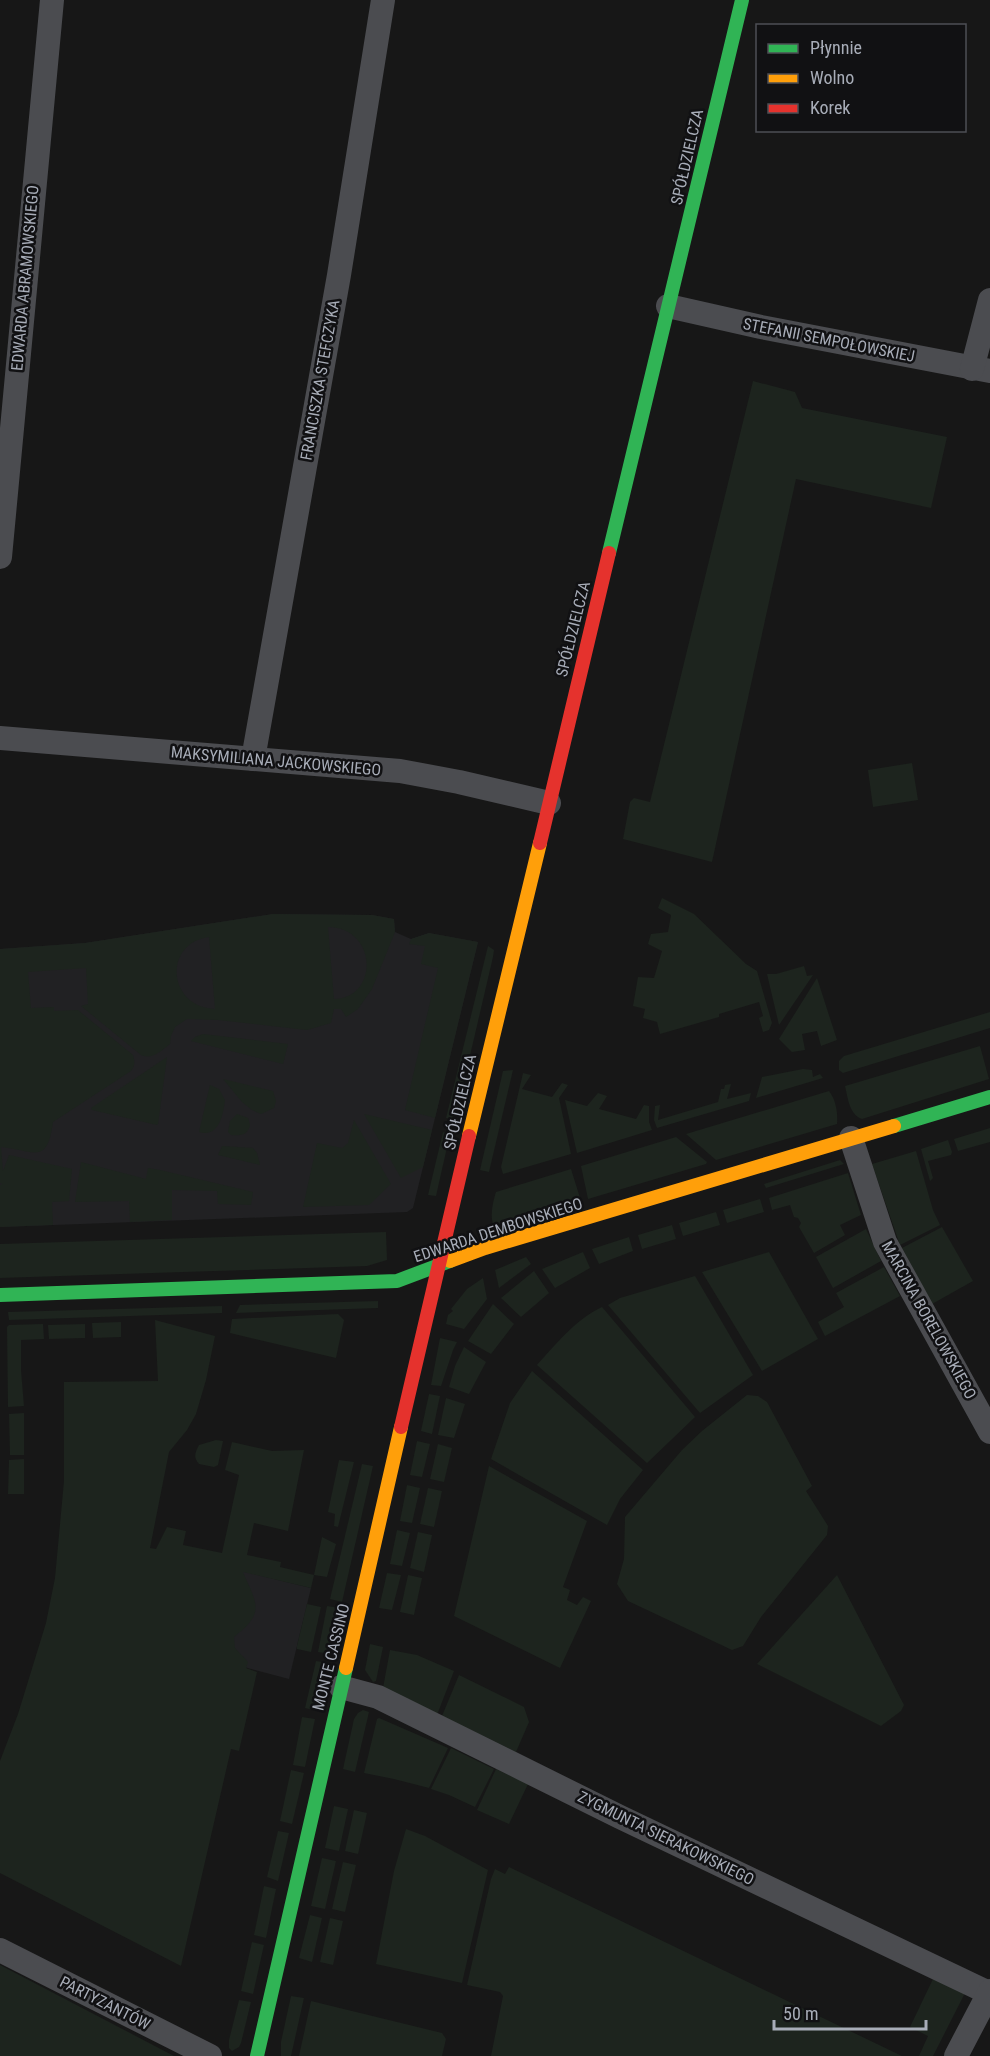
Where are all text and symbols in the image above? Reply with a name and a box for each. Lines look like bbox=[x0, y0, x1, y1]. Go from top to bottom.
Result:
legend bbox=[756, 24, 966, 132]
text: Płynnie bbox=[810, 37, 862, 58]
text: Wolno bbox=[810, 67, 854, 88]
text: Korek bbox=[810, 97, 850, 118]
street label: SPÓŁDZIELCZA bbox=[666, 107, 707, 207]
street label: EDWARDA ABRAMOWSKIEGO bbox=[7, 184, 43, 372]
street label: FRANCISZKA STEFCZYKA bbox=[297, 298, 343, 462]
street label: STEFANII SEMPOŁOWSKIEJ bbox=[741, 314, 917, 366]
street label: SPÓŁDZIELCZA bbox=[551, 579, 594, 679]
street label: MAKSYMILIANA JACKOWSKIEGO bbox=[170, 742, 382, 780]
street label: SPÓŁDZIELCZA bbox=[439, 1052, 480, 1152]
street label: EDWARDA DEMBOWSKIEGO bbox=[411, 1194, 585, 1266]
street label: MARCINA BORELOWSKIEGO bbox=[878, 1238, 980, 1402]
street label: MONTE CASSINO bbox=[309, 1601, 353, 1713]
street label: ZYGMUNTA SIERAKOWSKIEGO bbox=[575, 1787, 757, 1889]
street label: PARTYZANTÓW bbox=[57, 1971, 154, 2034]
scale bar bbox=[774, 1993, 926, 2031]
text: 50 m bbox=[783, 2003, 818, 2024]

